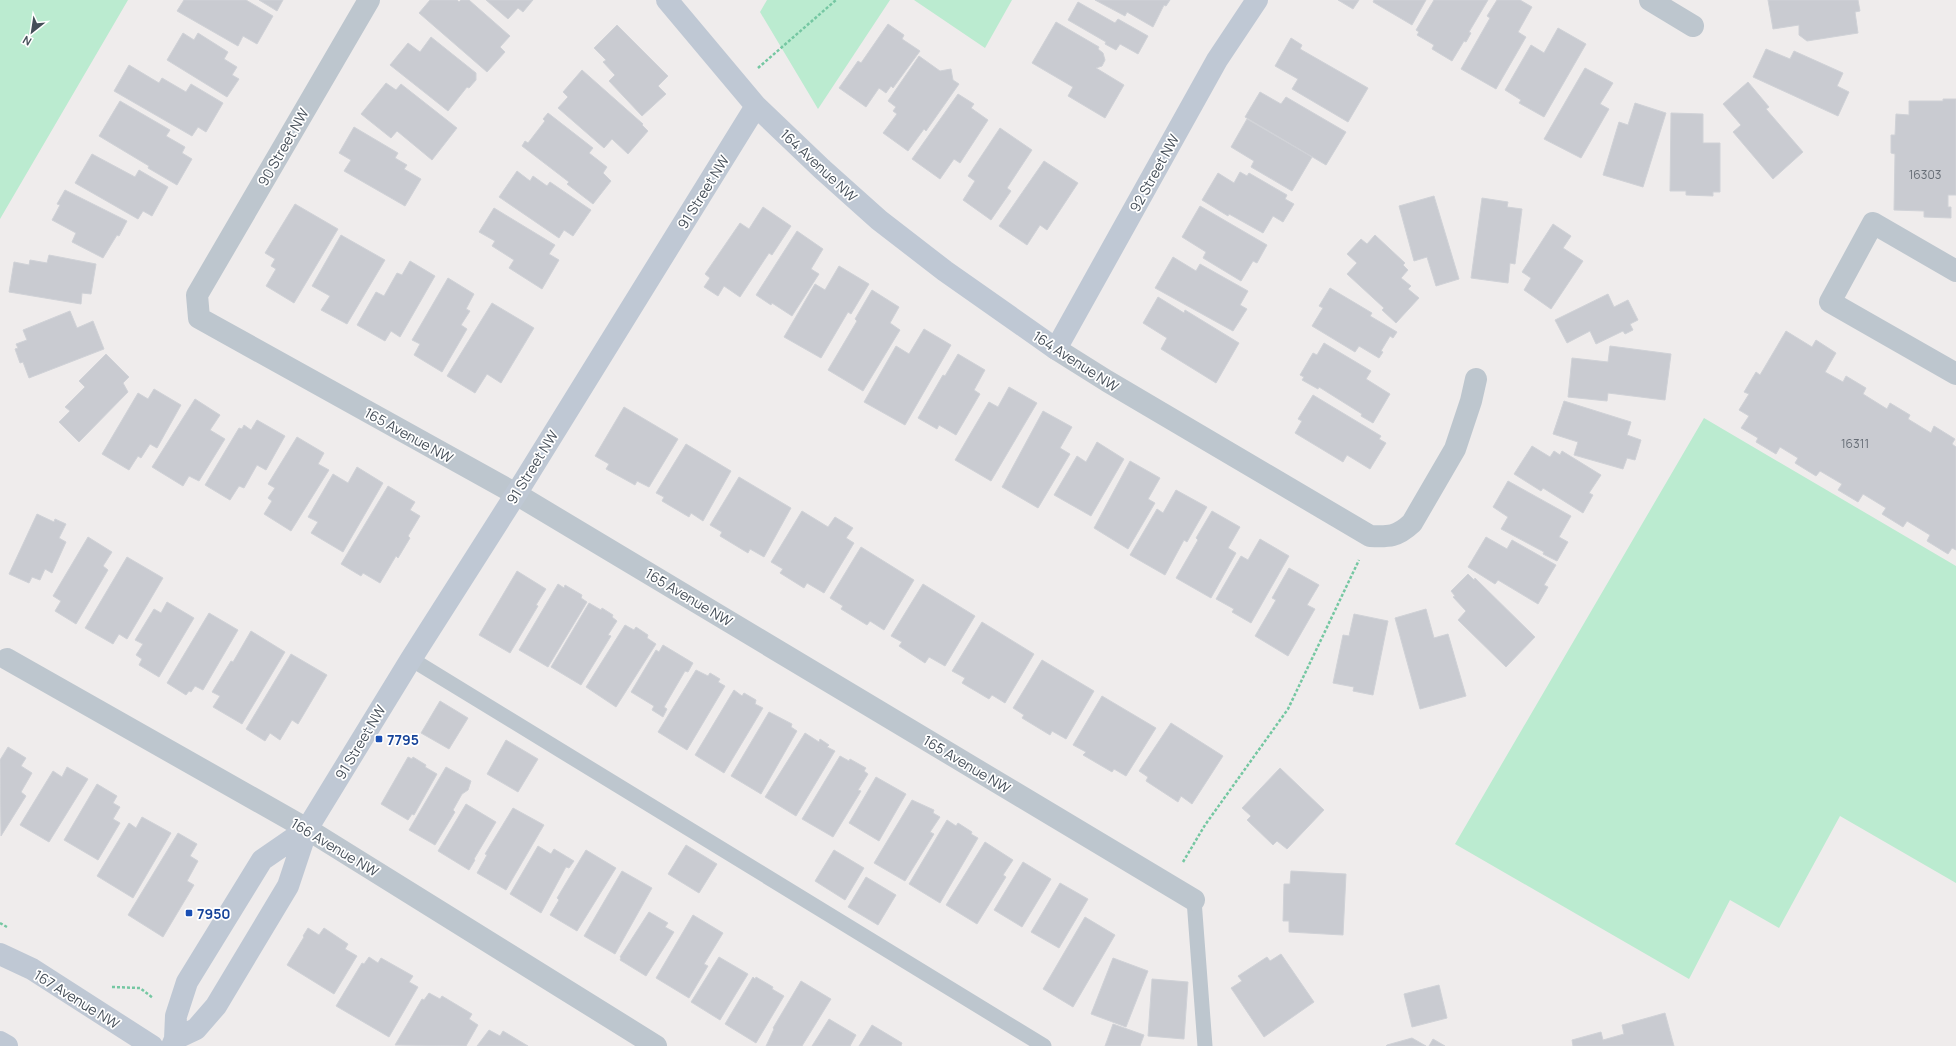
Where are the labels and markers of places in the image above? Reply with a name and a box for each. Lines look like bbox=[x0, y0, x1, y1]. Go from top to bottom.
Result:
place label: 7795 bbox=[387, 730, 419, 749]
marker: 7795 bbox=[374, 734, 384, 744]
place label: 7950 bbox=[197, 904, 231, 923]
marker: 7950 bbox=[184, 908, 194, 918]

